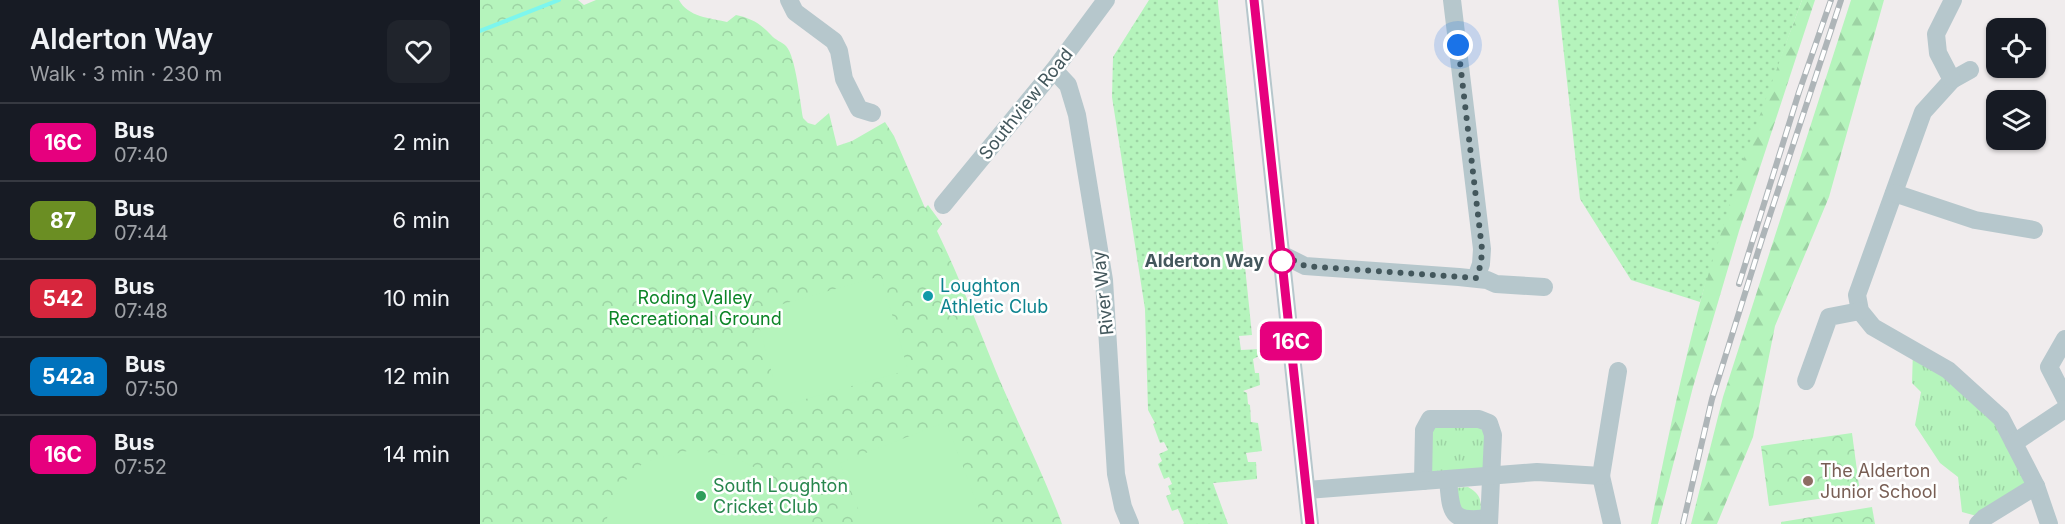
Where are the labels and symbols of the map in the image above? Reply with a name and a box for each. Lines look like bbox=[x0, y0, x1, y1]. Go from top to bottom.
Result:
your location bbox=[1443, 30, 1473, 60]
street label: Southview Road bbox=[974, 44, 1077, 164]
marker: Alderton Way bbox=[1269, 248, 1295, 274]
street label: River Way bbox=[1088, 250, 1117, 336]
place label: Alderton Way bbox=[1144, 250, 1264, 271]
place label: Loughton Athletic Club bbox=[940, 275, 1048, 317]
park label: Roding Valley Recreational Ground bbox=[608, 287, 782, 329]
marker: Loughton Athletic Club bbox=[921, 289, 935, 303]
line badge: 16C bbox=[1256, 322, 1326, 360]
place label: The Alderton Junior School bbox=[1820, 460, 1937, 502]
marker: The Alderton Junior School bbox=[1801, 474, 1815, 488]
place label: South Loughton Cricket Club bbox=[713, 475, 848, 517]
marker: South Loughton Cricket Club bbox=[694, 489, 708, 503]

